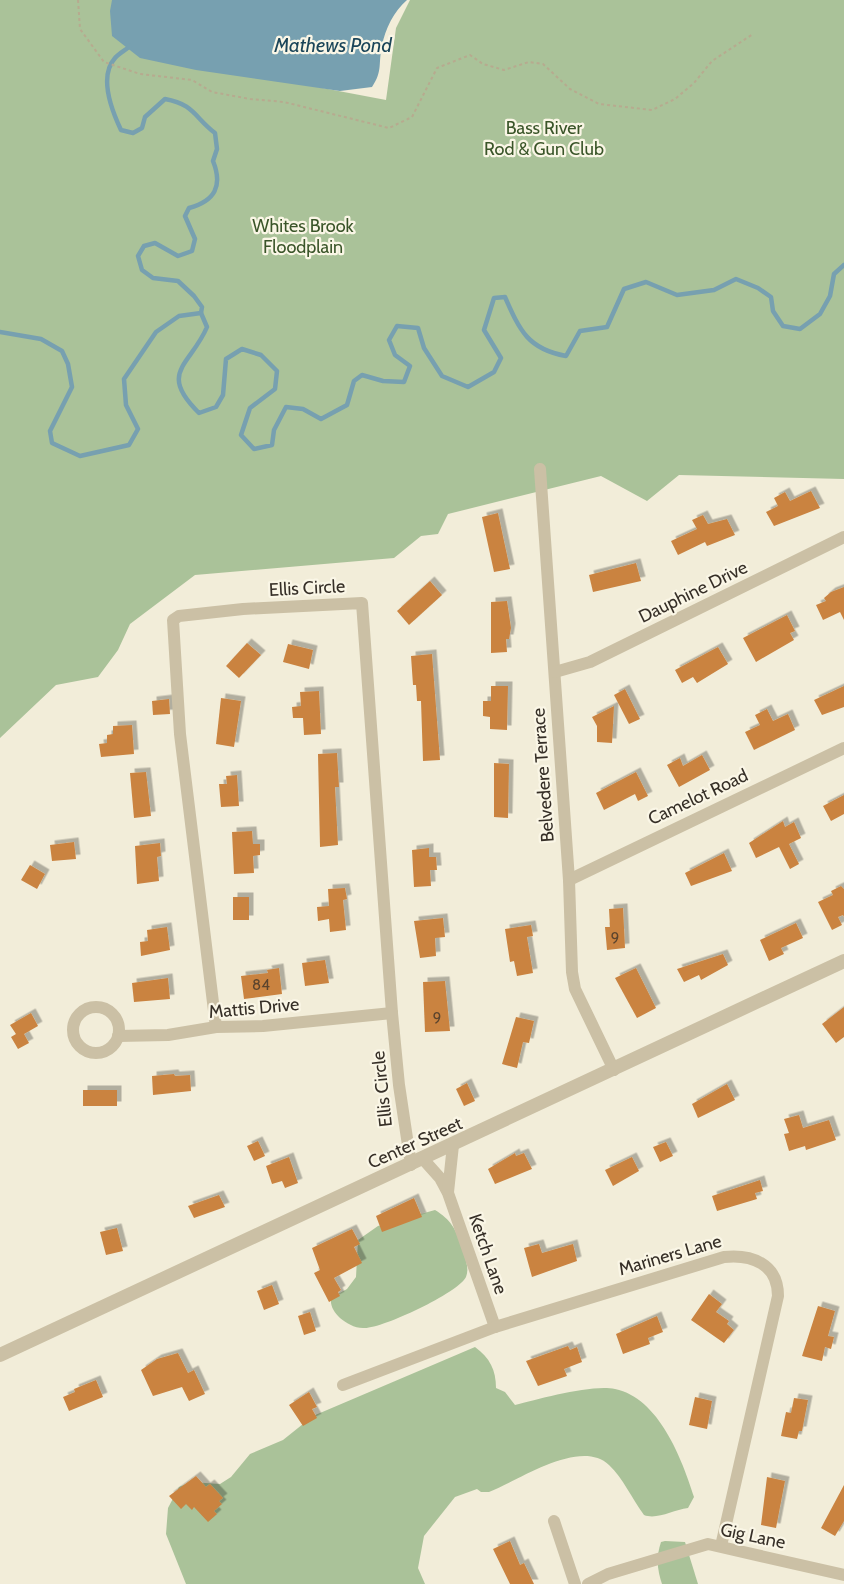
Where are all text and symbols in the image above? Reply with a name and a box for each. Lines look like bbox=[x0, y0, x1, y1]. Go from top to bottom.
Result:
water label: Mathews Pond bbox=[273, 33, 392, 57]
park label: Bass River Rod & Gun Club bbox=[484, 117, 604, 160]
park label: Whites Brook Floodplain bbox=[252, 215, 355, 258]
street label: Dauphine Drive bbox=[635, 556, 751, 628]
street label: Ellis Circle bbox=[268, 575, 346, 601]
street label: Belvedere Terrace bbox=[527, 707, 559, 843]
street label: Camelot Road bbox=[644, 764, 752, 830]
house number: 9 bbox=[611, 929, 619, 947]
house number: 84 bbox=[252, 976, 270, 994]
street label: Mattis Drive bbox=[208, 993, 300, 1023]
house number: 9 bbox=[433, 1009, 441, 1027]
street label: Ellis Circle bbox=[367, 1050, 397, 1128]
street label: Center Street bbox=[364, 1112, 466, 1174]
street label: Ketch Lane bbox=[464, 1211, 512, 1297]
street label: Mariners Lane bbox=[616, 1230, 724, 1280]
street label: Gig Lane bbox=[719, 1518, 787, 1554]

